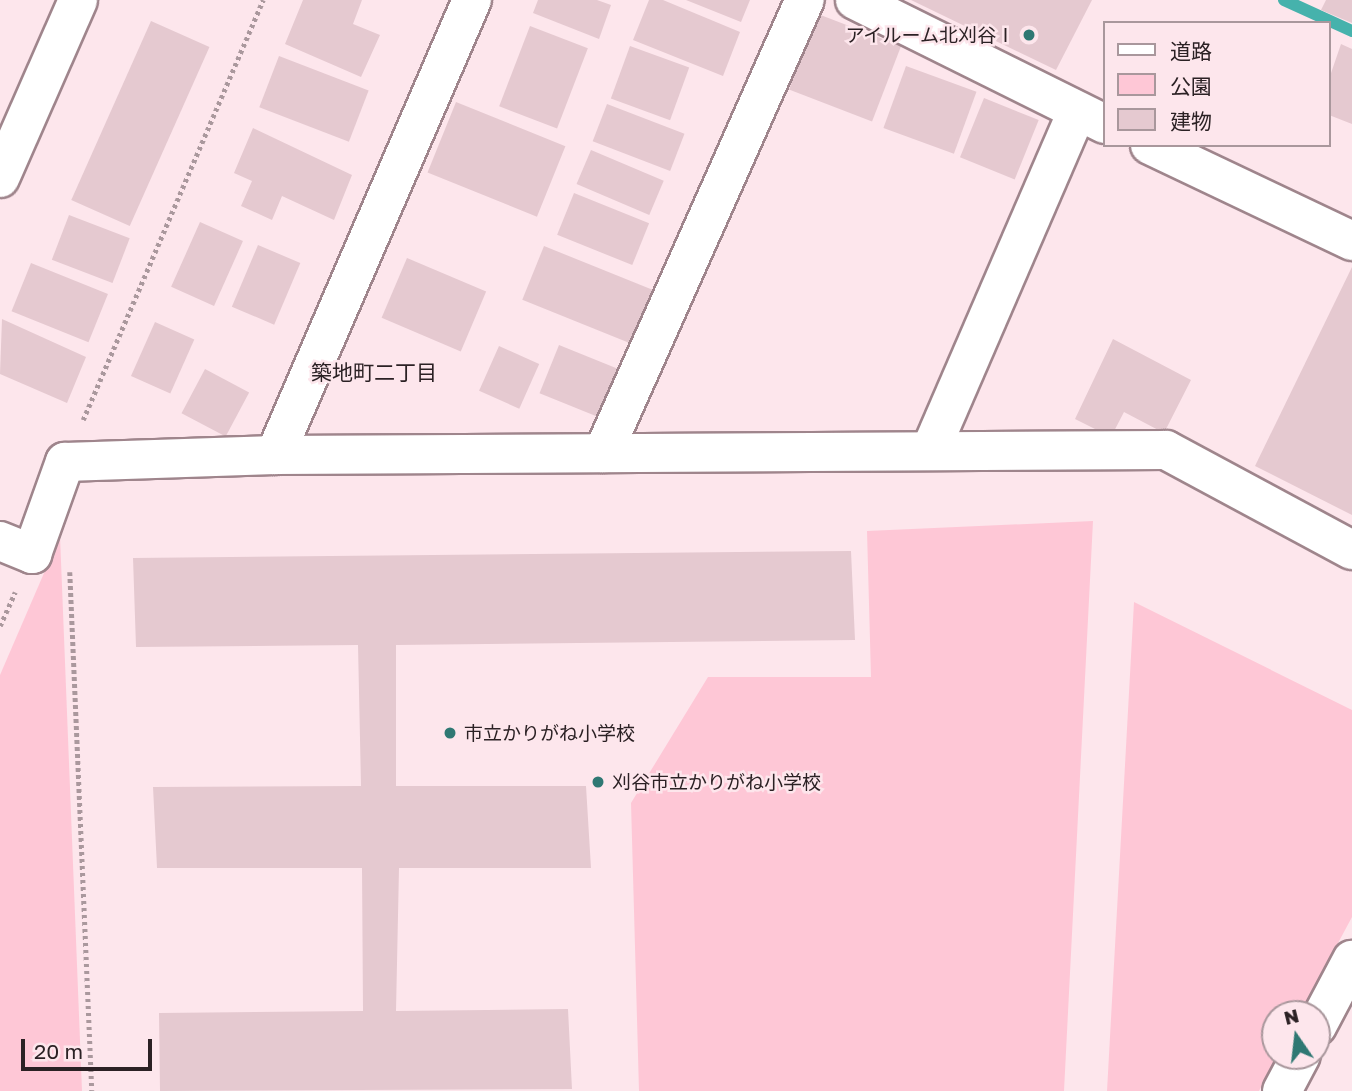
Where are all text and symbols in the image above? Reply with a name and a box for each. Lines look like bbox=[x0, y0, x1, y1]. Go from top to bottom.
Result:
legend bbox=[1104, 21, 1331, 147]
place label: アイルーム北刈谷Ⅰ bbox=[844, 24, 1015, 46]
marker: アイルーム北刈谷Ⅰ bbox=[1021, 27, 1037, 43]
text: 道路 bbox=[1170, 38, 1212, 64]
text: 公園 bbox=[1170, 73, 1212, 99]
text: 建物 bbox=[1170, 108, 1212, 134]
district label: 築地町二丁目 bbox=[311, 359, 437, 385]
place label: 市立かりがね小学校 bbox=[464, 722, 635, 744]
marker: 市立かりがね小学校 bbox=[442, 725, 458, 741]
place label: 刈谷市立かりがね小学校 bbox=[612, 771, 821, 793]
marker: 刈谷市立かりがね小学校 bbox=[590, 774, 606, 790]
north arrow bbox=[1261, 1000, 1331, 1070]
text: N bbox=[1281, 1003, 1301, 1029]
scale bar bbox=[24, 1024, 156, 1068]
text: 20 m bbox=[34, 1038, 83, 1064]

